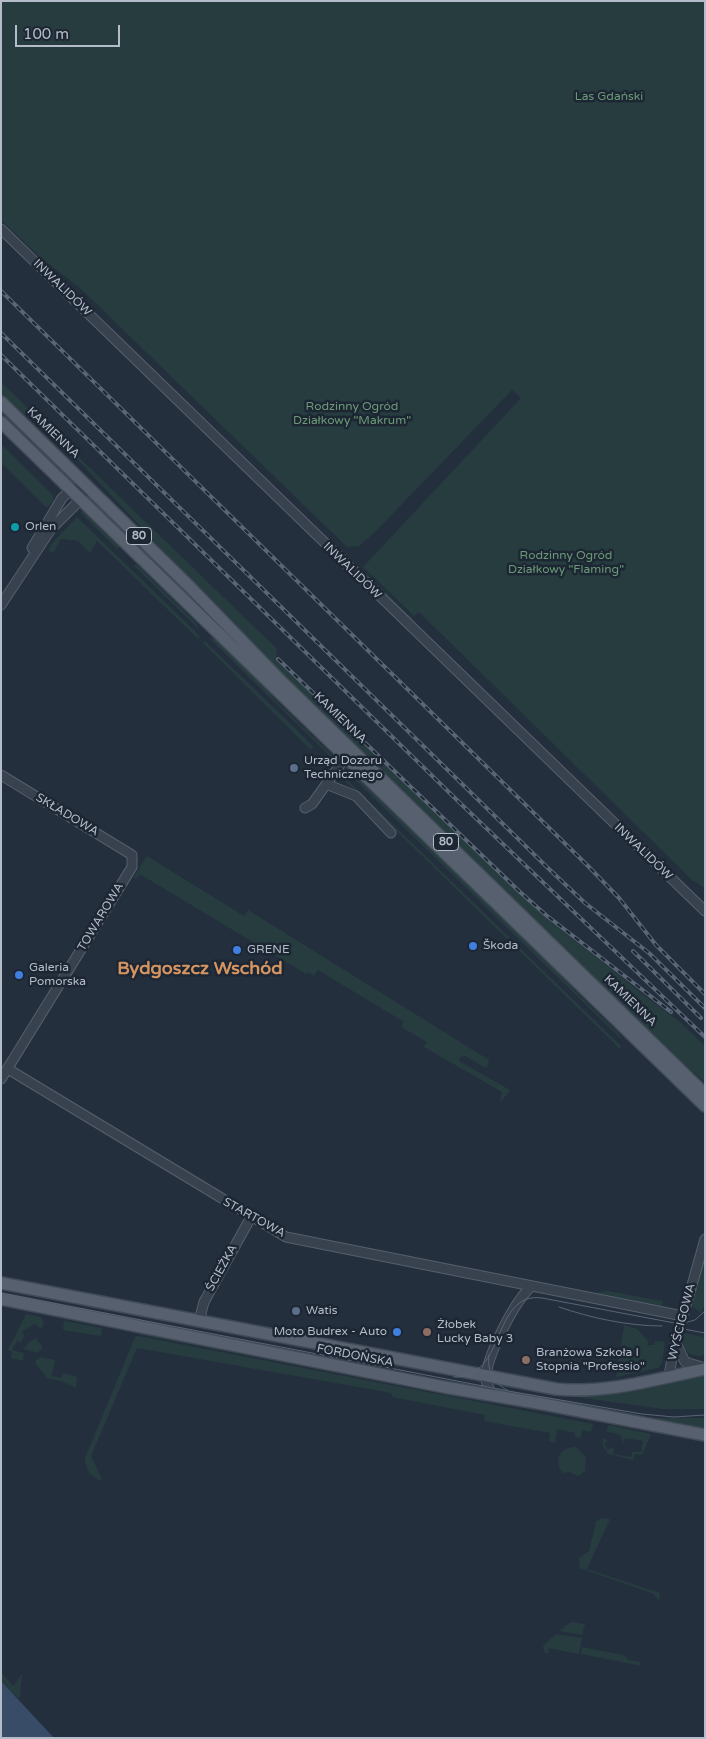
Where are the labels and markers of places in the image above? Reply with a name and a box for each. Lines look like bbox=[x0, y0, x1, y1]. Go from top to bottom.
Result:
place label: Orlen bbox=[25, 520, 56, 534]
marker: Orlen bbox=[9, 521, 21, 533]
place label: Urząd Dozoru Technicznego bbox=[304, 754, 383, 782]
marker: Urząd Dozoru Technicznego bbox=[288, 762, 300, 774]
place label: Škoda bbox=[483, 939, 518, 953]
marker: Škoda bbox=[467, 940, 479, 952]
place label: GRENE bbox=[247, 943, 290, 957]
marker: GRENE bbox=[231, 944, 243, 956]
place label: Galeria Pomorska bbox=[29, 961, 86, 989]
marker: Galeria Pomorska bbox=[13, 969, 25, 981]
place label: Watis bbox=[306, 1304, 338, 1318]
marker: Watis bbox=[290, 1305, 302, 1317]
place label: Żłobek Lucky Baby 3 bbox=[437, 1318, 513, 1346]
place label: Moto Budrex - Auto bbox=[274, 1325, 387, 1339]
marker: Moto Budrex - Auto bbox=[391, 1326, 403, 1338]
marker: Żłobek Lucky Baby 3 bbox=[421, 1326, 433, 1338]
place label: Branżowa Szkoła I Stopnia "Professio" bbox=[536, 1346, 645, 1374]
marker: Branżowa Szkoła I Stopnia "Professio" bbox=[520, 1354, 532, 1366]

